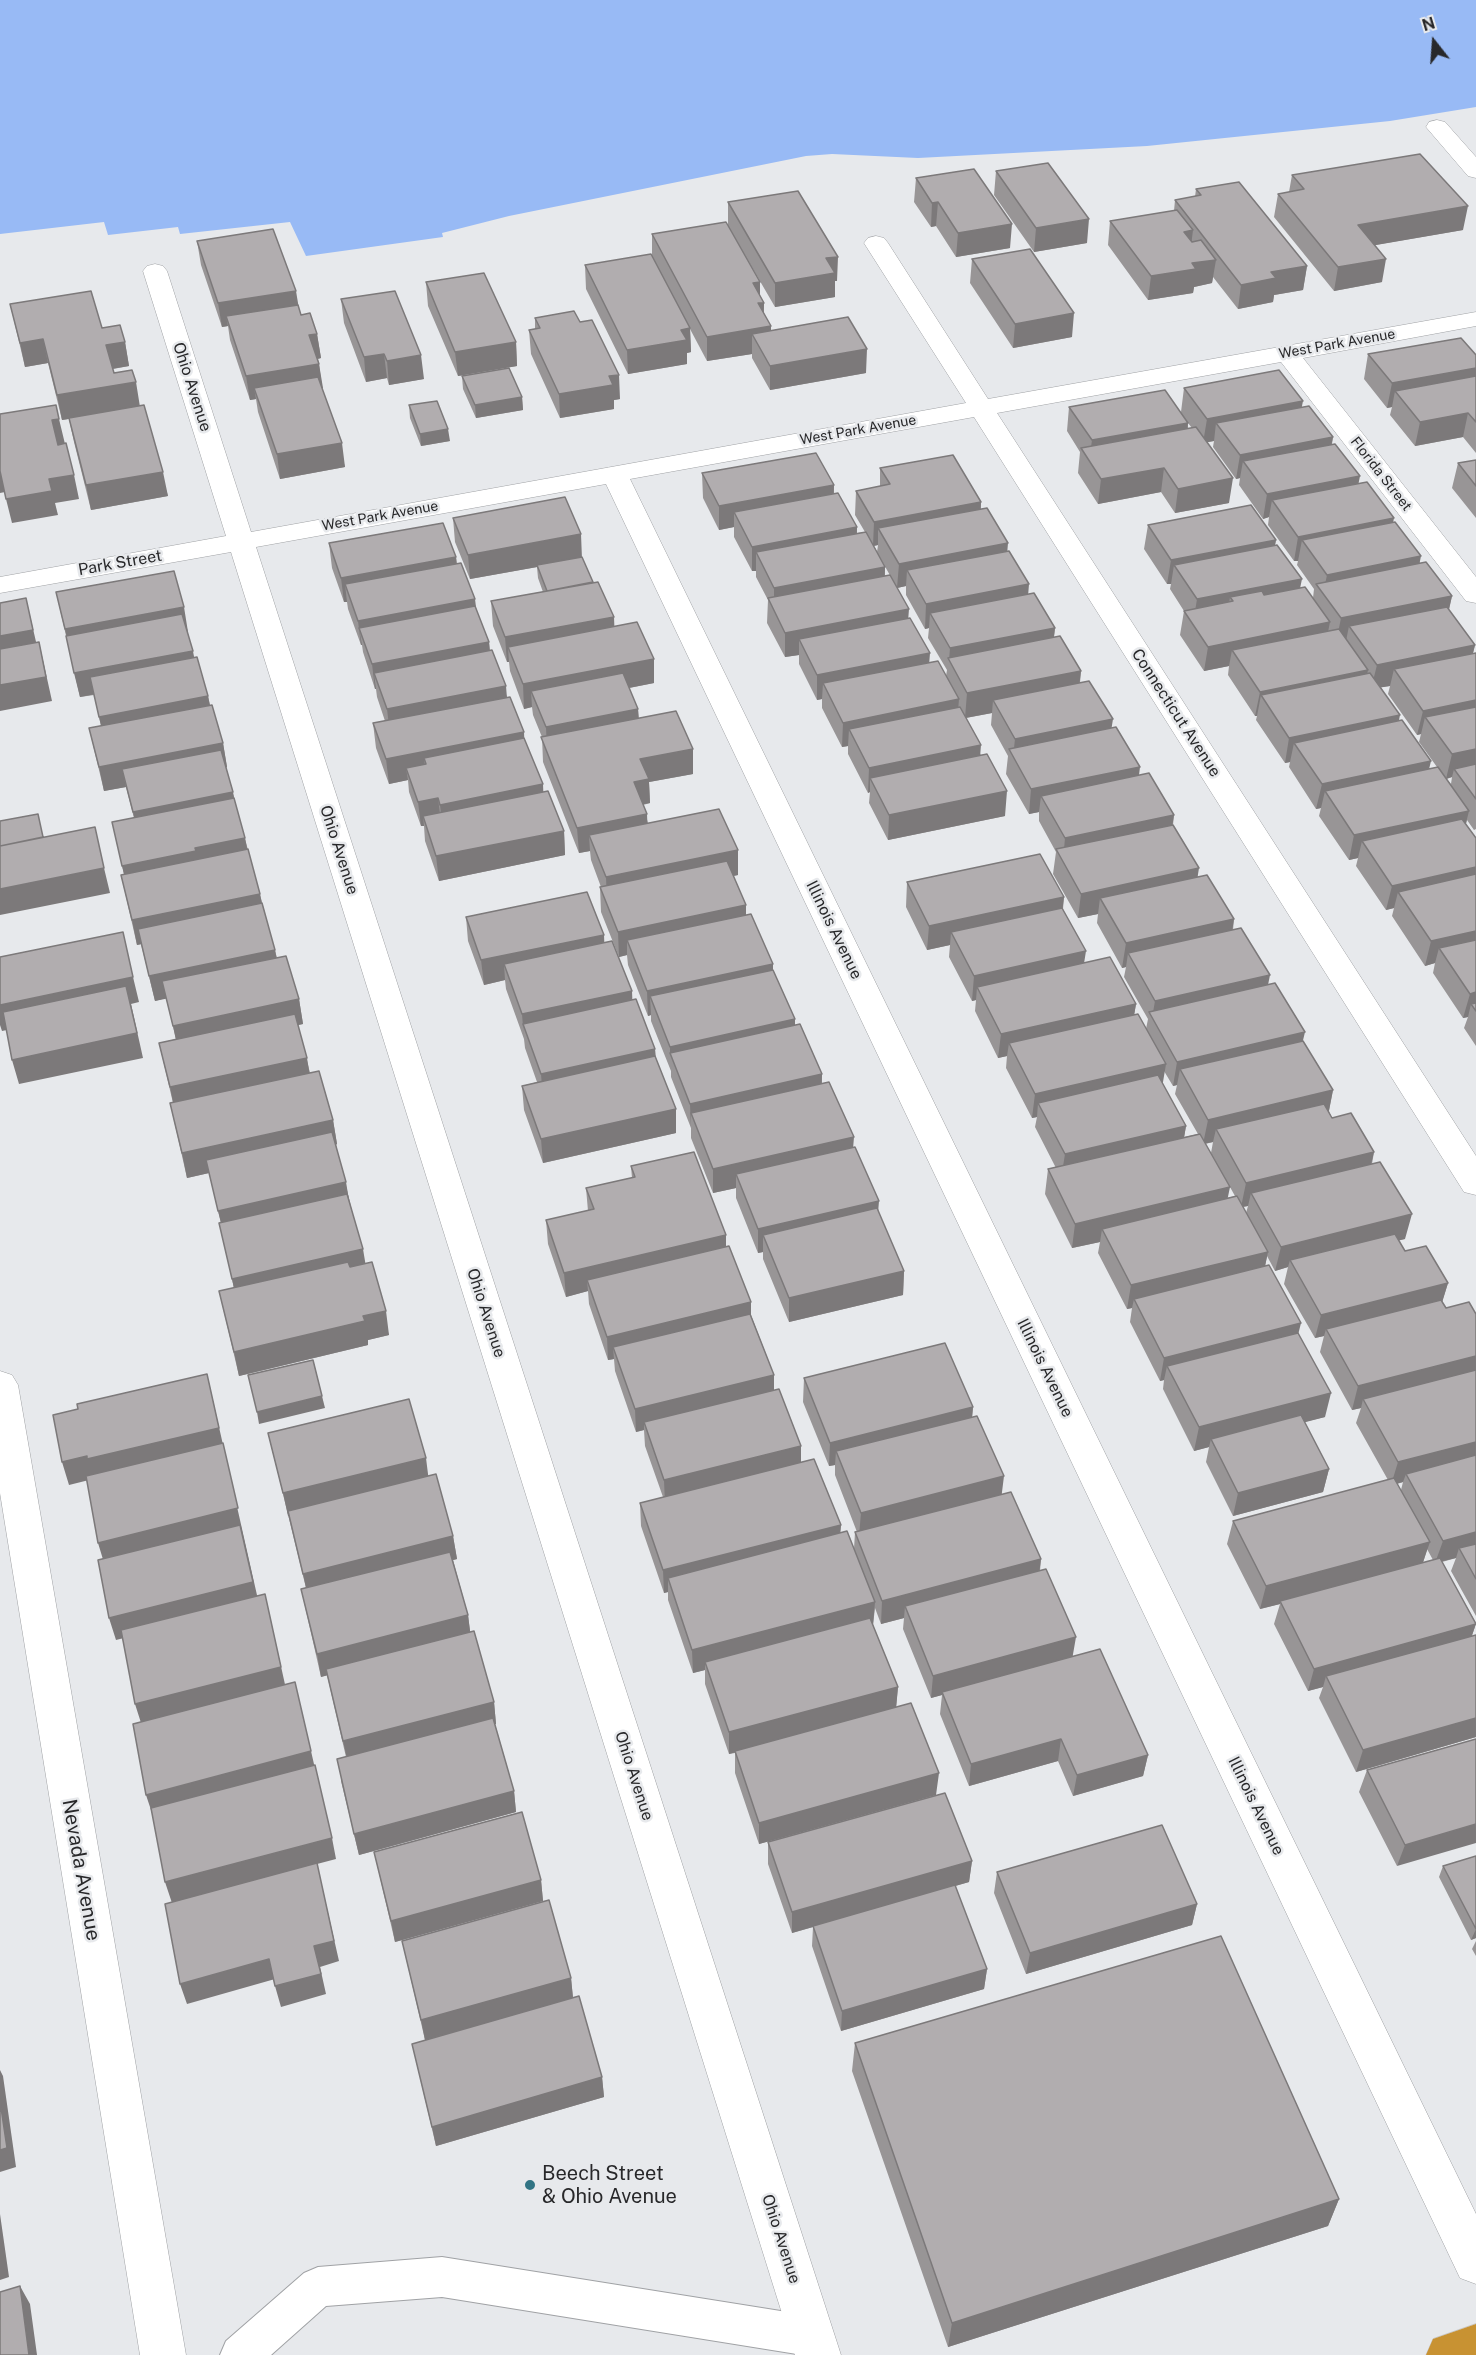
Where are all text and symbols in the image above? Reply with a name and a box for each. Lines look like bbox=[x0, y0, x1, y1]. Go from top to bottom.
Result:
north arrow bbox=[1404, 12, 1464, 72]
text: N bbox=[1420, 13, 1437, 35]
street label: West Park Avenue bbox=[1278, 326, 1396, 362]
street label: Ohio Avenue bbox=[169, 340, 215, 434]
street label: West Park Avenue bbox=[799, 412, 917, 448]
street label: Florida Street bbox=[1347, 434, 1415, 514]
street label: West Park Avenue bbox=[321, 498, 439, 534]
street label: Park Street bbox=[77, 546, 163, 580]
street label: Connecticut Avenue bbox=[1127, 645, 1225, 781]
street label: Ohio Avenue bbox=[316, 803, 362, 897]
street label: Illinois Avenue bbox=[802, 878, 866, 982]
street label: Ohio Avenue bbox=[463, 1266, 509, 1360]
street label: Illinois Avenue bbox=[1013, 1316, 1077, 1420]
street label: Ohio Avenue bbox=[611, 1729, 657, 1823]
street label: Illinois Avenue bbox=[1224, 1754, 1288, 1858]
street label: Nevada Avenue bbox=[57, 1797, 105, 1943]
place label: Beech Street & Ohio Avenue bbox=[542, 2162, 677, 2209]
marker: Beech Street & Ohio Avenue bbox=[523, 2178, 537, 2192]
street label: Ohio Avenue bbox=[758, 2192, 804, 2286]

